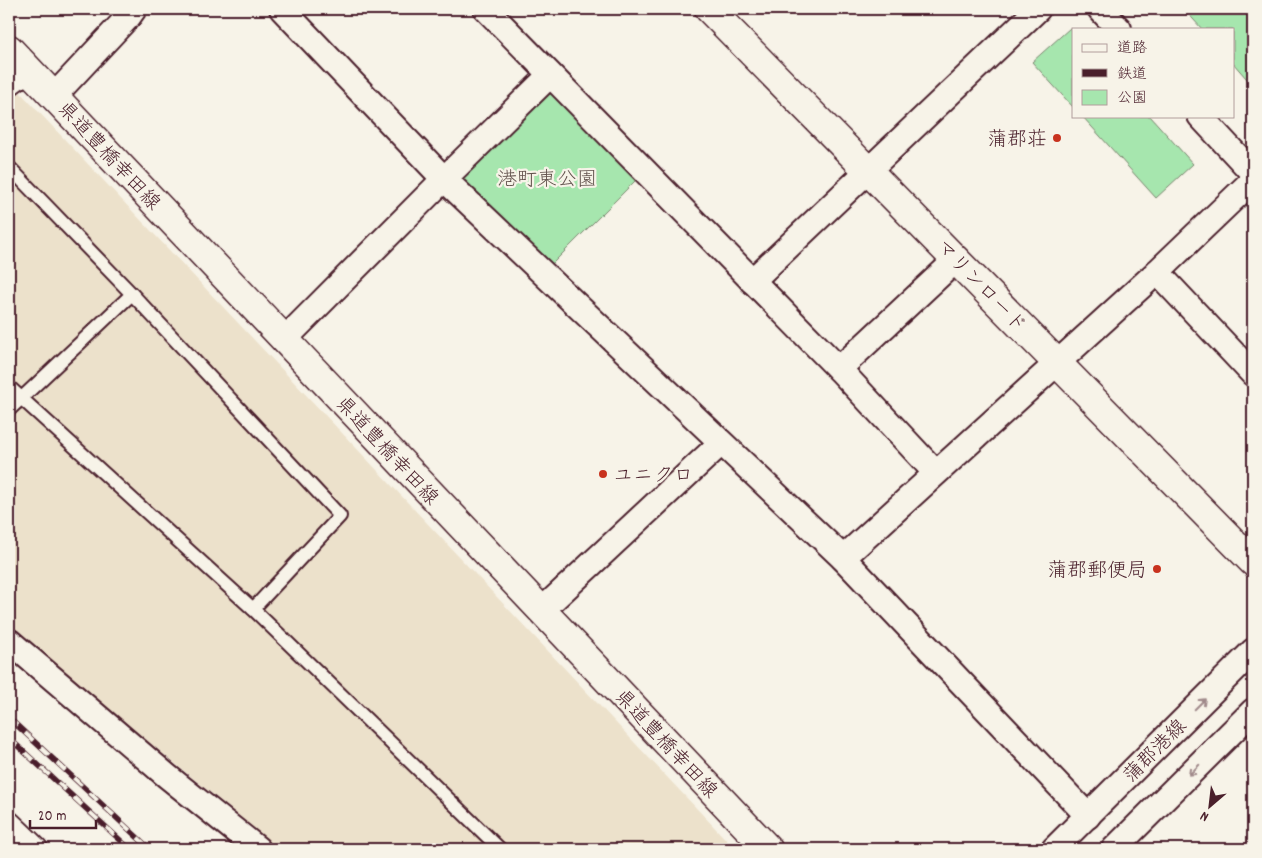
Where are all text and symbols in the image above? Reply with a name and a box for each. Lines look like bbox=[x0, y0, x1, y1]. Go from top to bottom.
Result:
legend bbox=[1072, 28, 1234, 118]
text: 道路 bbox=[1117, 38, 1147, 60]
text: 鉄道 bbox=[1117, 64, 1147, 86]
text: 公園 bbox=[1117, 88, 1147, 110]
street label: 県道豊橋幸田線 bbox=[50, 96, 166, 218]
place label: 蒲郡荘 bbox=[987, 127, 1047, 155]
marker: 蒲郡荘 bbox=[1051, 132, 1063, 144]
park label: 港町東公園 bbox=[497, 167, 597, 195]
street label: マリンロード bbox=[928, 234, 1032, 340]
street label: 県道豊橋幸田線 bbox=[328, 391, 444, 513]
place label: ユニクロ bbox=[613, 463, 693, 491]
marker: ユニクロ bbox=[597, 468, 609, 480]
place label: 蒲郡郵便局 bbox=[1047, 558, 1147, 586]
marker: 蒲郡郵便局 bbox=[1151, 563, 1163, 575]
street label: 県道豊橋幸田線 bbox=[607, 684, 723, 806]
one-way arrow bbox=[1194, 698, 1207, 710]
street label: 蒲郡港線 bbox=[1118, 714, 1194, 790]
one-way arrow bbox=[1188, 764, 1200, 776]
north arrow bbox=[1184, 780, 1234, 830]
scale bar bbox=[30, 798, 96, 830]
text: N bbox=[1197, 805, 1213, 826]
text: 20 m bbox=[38, 806, 66, 828]

